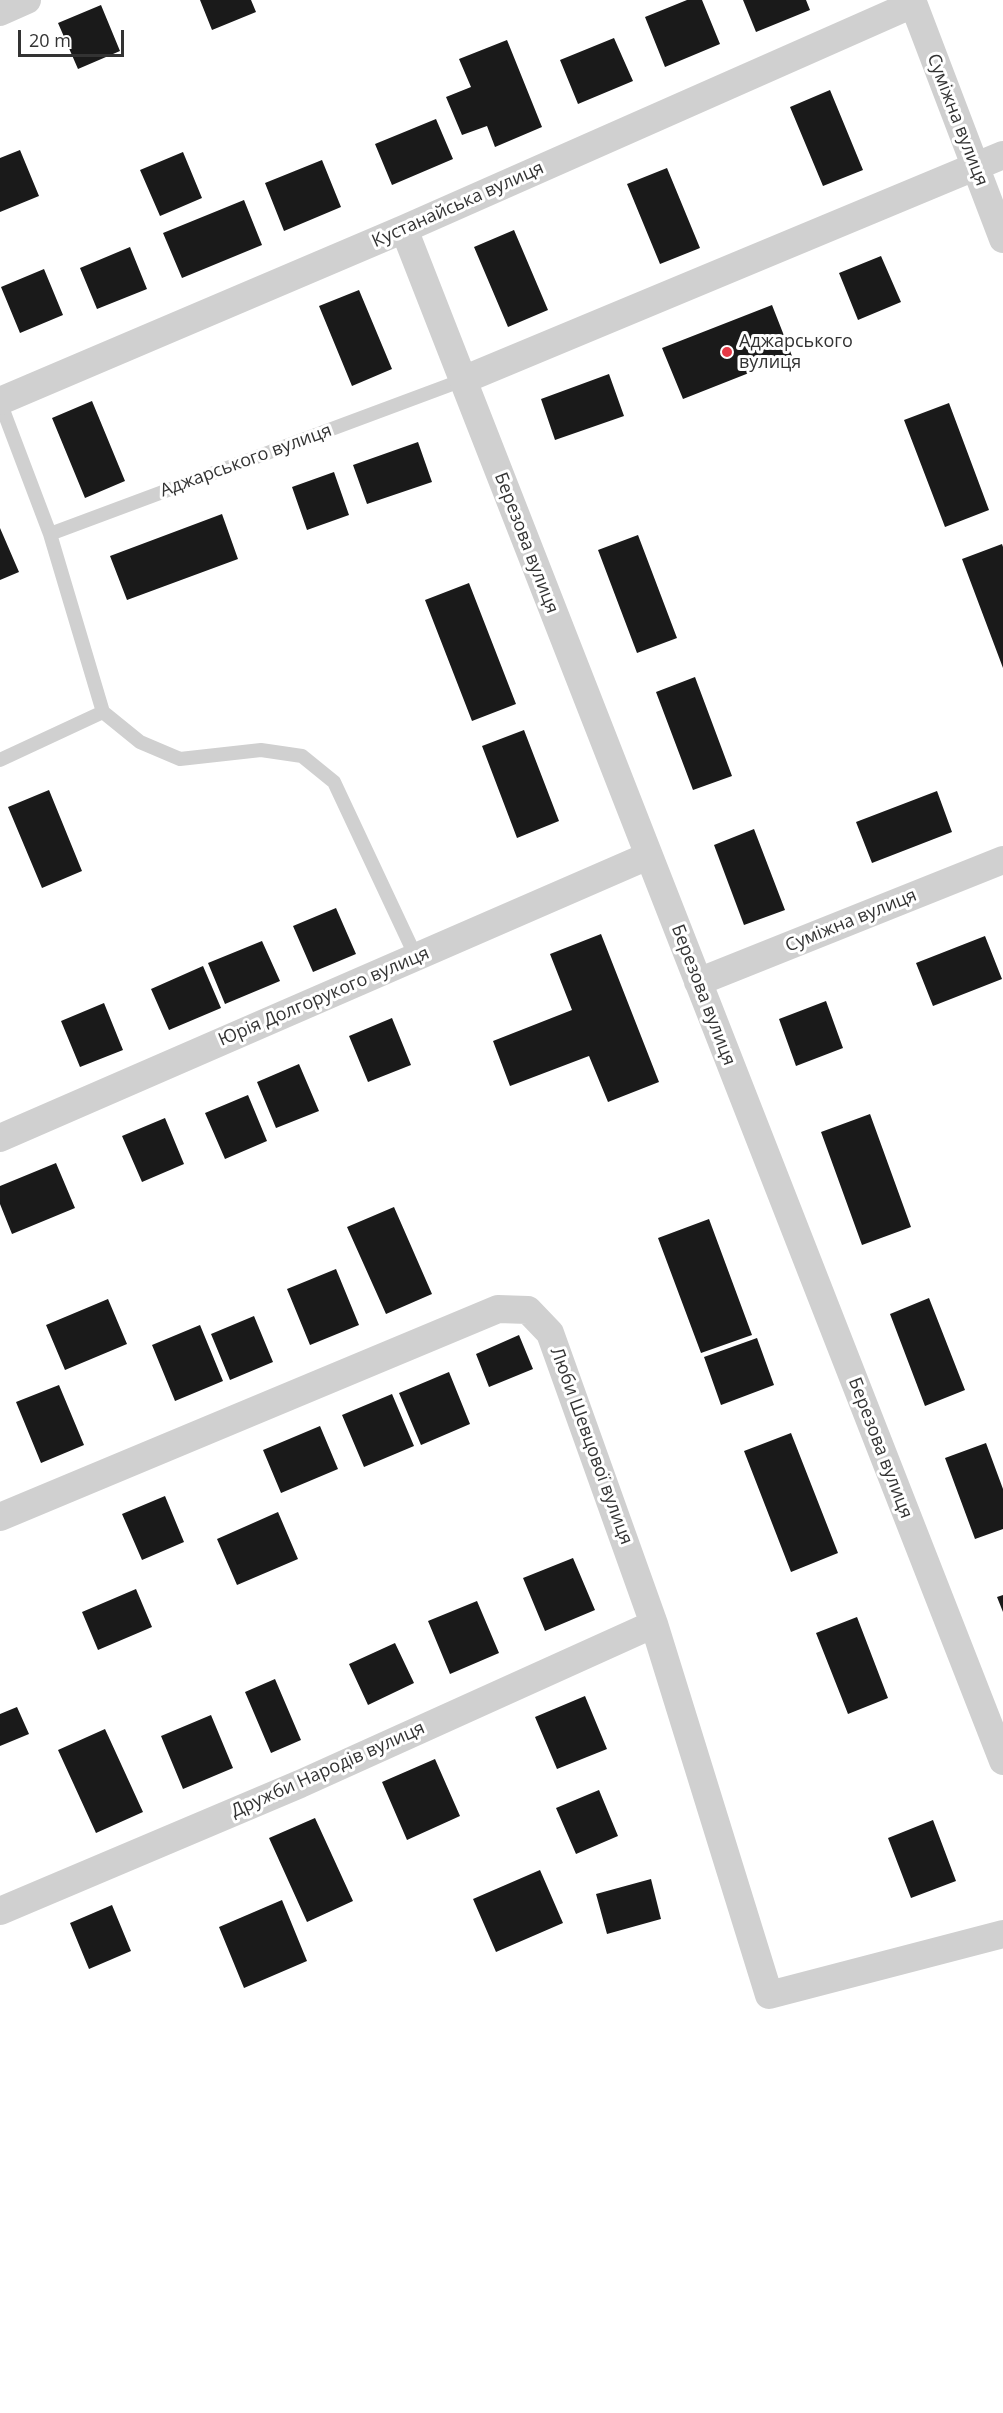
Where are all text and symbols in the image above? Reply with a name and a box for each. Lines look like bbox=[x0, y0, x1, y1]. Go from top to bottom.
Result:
scale bar bbox=[21, 18, 128, 56]
text: 20 m bbox=[29, 28, 71, 52]
street label: Суміжна вулиця bbox=[922, 51, 992, 189]
street label: Кустанайська вулиця bbox=[369, 157, 547, 253]
place label: Аджарського вулиця bbox=[739, 331, 853, 374]
marker: Аджарського вулиця bbox=[720, 345, 734, 359]
street label: Аджарського вулиця bbox=[157, 420, 335, 502]
street label: Березова вулиця bbox=[489, 470, 563, 616]
street label: Суміжна вулиця bbox=[782, 885, 920, 957]
street label: Березова вулиця bbox=[666, 922, 740, 1068]
street label: Юрія Долгорукого вулиця bbox=[215, 943, 433, 1051]
street label: Люби Шевцової вулиця bbox=[545, 1344, 637, 1548]
street label: Березова вулиця bbox=[843, 1375, 917, 1521]
street label: Дружби Народів вулиця bbox=[228, 1717, 428, 1823]

